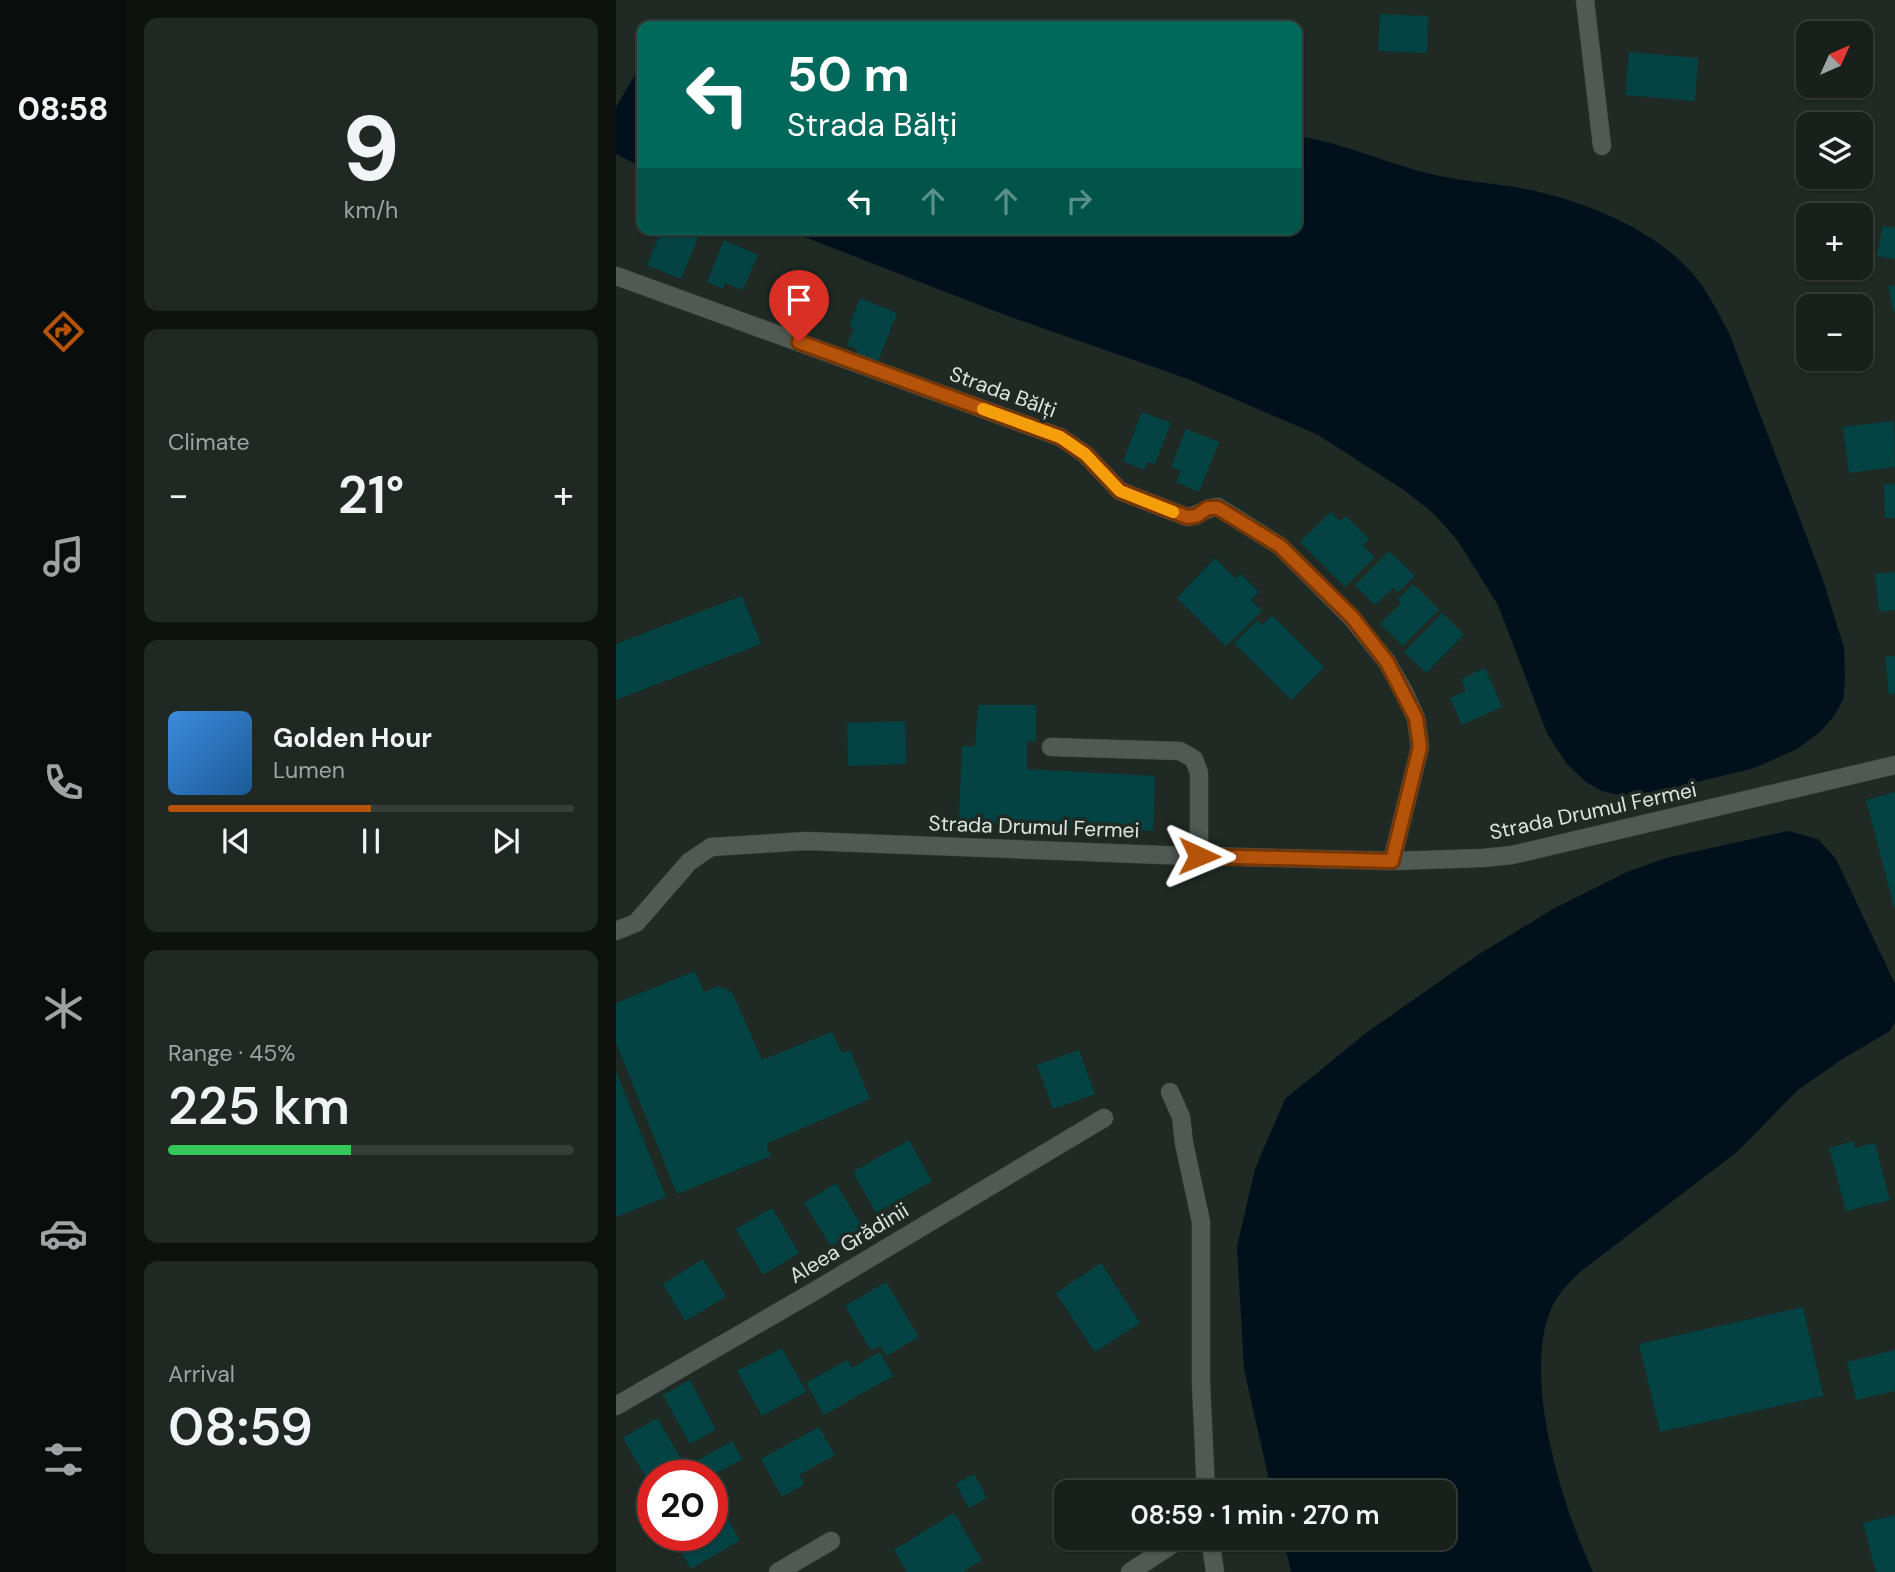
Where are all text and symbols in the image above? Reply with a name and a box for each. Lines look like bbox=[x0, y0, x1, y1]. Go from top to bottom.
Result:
north arrow bbox=[1796, 21, 1872, 98]
map controls bbox=[1796, 21, 1873, 371]
text: 50 m bbox=[787, 42, 910, 106]
icon: left bbox=[672, 49, 763, 140]
text: 08:58 bbox=[17, 88, 109, 130]
text: 9 bbox=[342, 90, 400, 208]
text: Strada Bălți bbox=[787, 104, 957, 146]
button: layers bbox=[1796, 112, 1873, 189]
icon: left bbox=[841, 182, 879, 220]
icon: ahead bbox=[914, 182, 952, 220]
icon: ahead bbox=[987, 182, 1025, 220]
icon: right bbox=[1060, 182, 1098, 220]
text: km/h bbox=[344, 195, 398, 225]
button: + bbox=[1796, 203, 1873, 280]
pin bbox=[769, 270, 829, 342]
icon: arrive bbox=[780, 281, 818, 319]
button: − bbox=[1796, 294, 1873, 371]
icon: directions bbox=[39, 307, 88, 356]
street label: Strada Bălți bbox=[946, 360, 1060, 424]
text: Climate bbox=[168, 427, 250, 457]
text: 21° bbox=[338, 461, 404, 529]
text: − bbox=[168, 470, 189, 520]
text: + bbox=[553, 470, 574, 520]
icon: music bbox=[39, 532, 88, 581]
text: Golden Hour bbox=[273, 721, 432, 755]
text: Lumen bbox=[273, 755, 345, 785]
icon: phone bbox=[39, 758, 88, 807]
street label: Strada Drumul Fermei bbox=[1487, 775, 1699, 847]
street label: Strada Drumul Fermei bbox=[928, 809, 1140, 845]
position arrow bbox=[1162, 819, 1236, 893]
icon: previous bbox=[217, 822, 255, 860]
icon: pause bbox=[352, 822, 390, 860]
icon: next bbox=[487, 822, 525, 860]
icon: climate bbox=[39, 984, 88, 1033]
text: Range · 45% bbox=[168, 1038, 295, 1068]
text: 225 km bbox=[168, 1072, 350, 1140]
street label: Aleea Grădinii bbox=[784, 1196, 914, 1290]
icon: car bbox=[39, 1209, 88, 1258]
text: Arrival bbox=[168, 1359, 235, 1389]
text: 08:59 bbox=[168, 1393, 313, 1461]
icon: filters bbox=[39, 1435, 88, 1484]
speed limit sign: 20 bbox=[637, 1460, 728, 1551]
text: 08:59 · 1 min · 270 m bbox=[1130, 1498, 1380, 1532]

